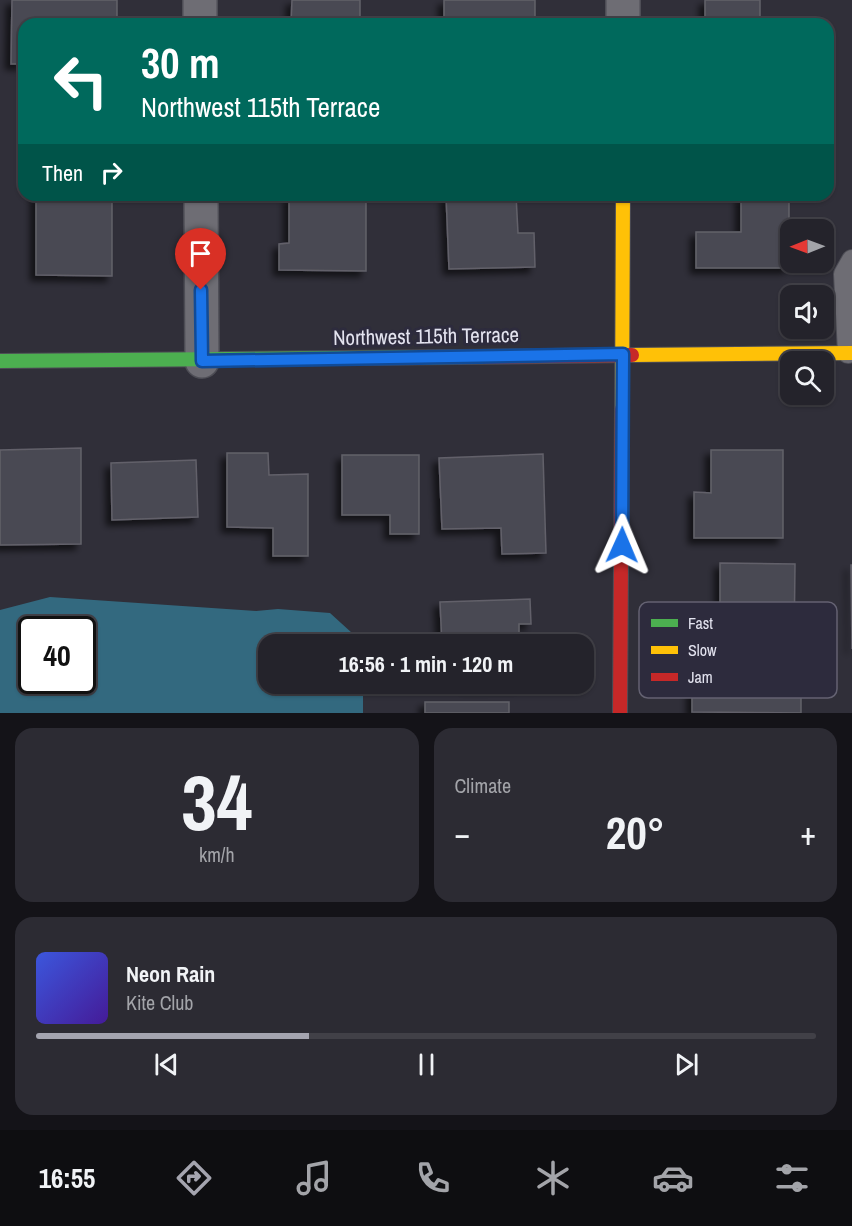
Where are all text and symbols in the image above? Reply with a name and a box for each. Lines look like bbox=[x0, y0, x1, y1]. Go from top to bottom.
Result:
text: 30 m bbox=[141, 35, 220, 91]
icon: left bbox=[42, 42, 120, 120]
text: Northwest 115th Terrace bbox=[141, 89, 380, 125]
icon: right bbox=[95, 156, 128, 189]
text: Then bbox=[42, 158, 83, 188]
north arrow bbox=[780, 219, 834, 273]
map controls bbox=[780, 219, 834, 405]
pin bbox=[175, 228, 226, 290]
icon: arrive bbox=[184, 237, 217, 270]
button: sound bbox=[780, 285, 834, 339]
street label: Northwest 115th Terrace bbox=[333, 320, 519, 352]
button: search bbox=[780, 351, 834, 405]
position arrow bbox=[590, 513, 654, 577]
legend bbox=[639, 602, 837, 698]
text: Fast bbox=[688, 612, 713, 634]
speed limit sign: 40 bbox=[18, 616, 96, 694]
text: Slow bbox=[688, 639, 717, 661]
text: 16:56 · 1 min · 120 m bbox=[339, 649, 513, 679]
text: Jam bbox=[688, 666, 713, 688]
text: 34 bbox=[181, 749, 252, 854]
text: Climate bbox=[455, 772, 511, 799]
text: 20° bbox=[606, 802, 665, 863]
text: − bbox=[455, 811, 470, 855]
text: + bbox=[800, 811, 816, 855]
text: km/h bbox=[199, 841, 235, 868]
text: Neon Rain bbox=[126, 959, 215, 989]
text: Kite Club bbox=[126, 989, 193, 1016]
icon: previous bbox=[150, 1048, 183, 1081]
icon: pause bbox=[410, 1048, 443, 1081]
icon: next bbox=[670, 1048, 703, 1081]
icon: directions bbox=[173, 1157, 215, 1199]
icon: music bbox=[293, 1157, 335, 1199]
icon: phone bbox=[412, 1157, 454, 1199]
icon: climate bbox=[532, 1157, 574, 1199]
icon: car bbox=[652, 1157, 694, 1199]
icon: filters bbox=[771, 1157, 813, 1199]
text: 16:55 bbox=[39, 1160, 95, 1196]

